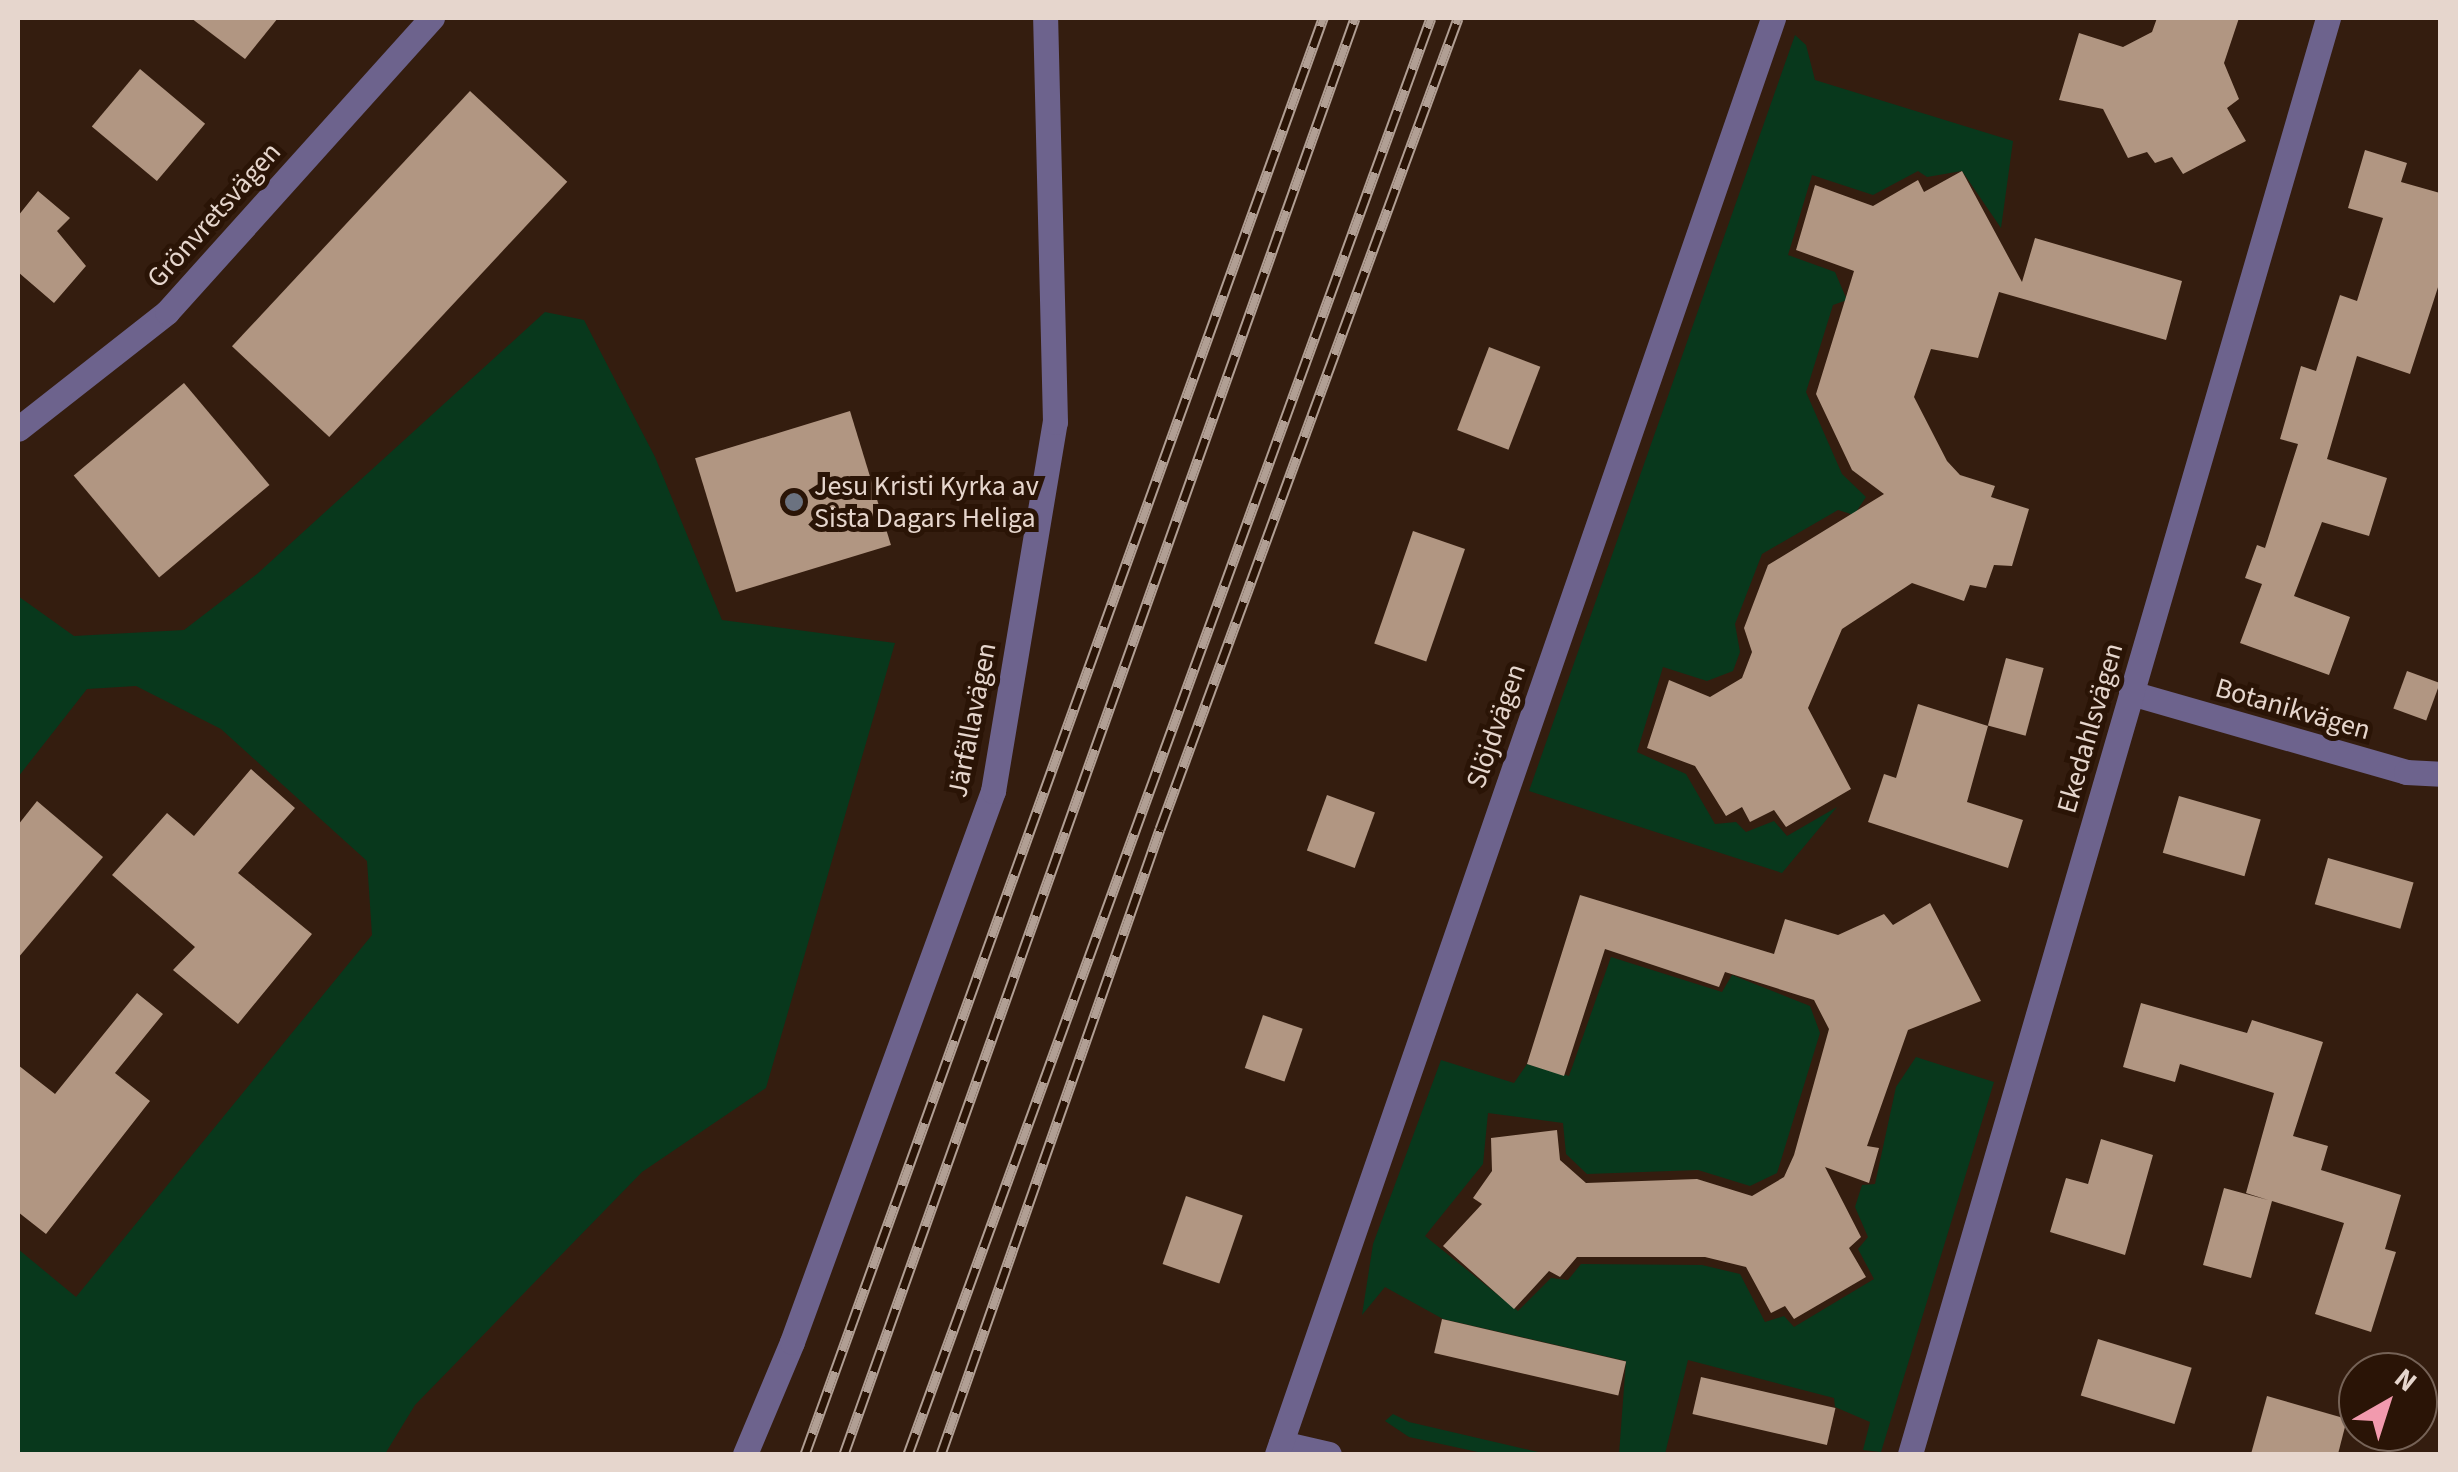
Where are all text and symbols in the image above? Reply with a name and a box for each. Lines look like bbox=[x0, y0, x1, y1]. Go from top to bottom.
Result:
street label: Grönvretsvägen bbox=[140, 135, 288, 295]
place label: Jesu Kristi Kyrka av Sista Dagars Heliga bbox=[814, 469, 1039, 535]
marker: Jesu Kristi Kyrka av Sista Dagars Heliga bbox=[783, 491, 805, 513]
street label: Ekedahlsvägen bbox=[2050, 639, 2130, 817]
street label: Järfällavägen bbox=[941, 640, 1003, 800]
street label: Slöjdvägen bbox=[1459, 659, 1533, 793]
street label: Botanikvägen bbox=[2212, 671, 2374, 747]
north arrow bbox=[2338, 1352, 2438, 1452]
text: N bbox=[2386, 1359, 2425, 1402]

